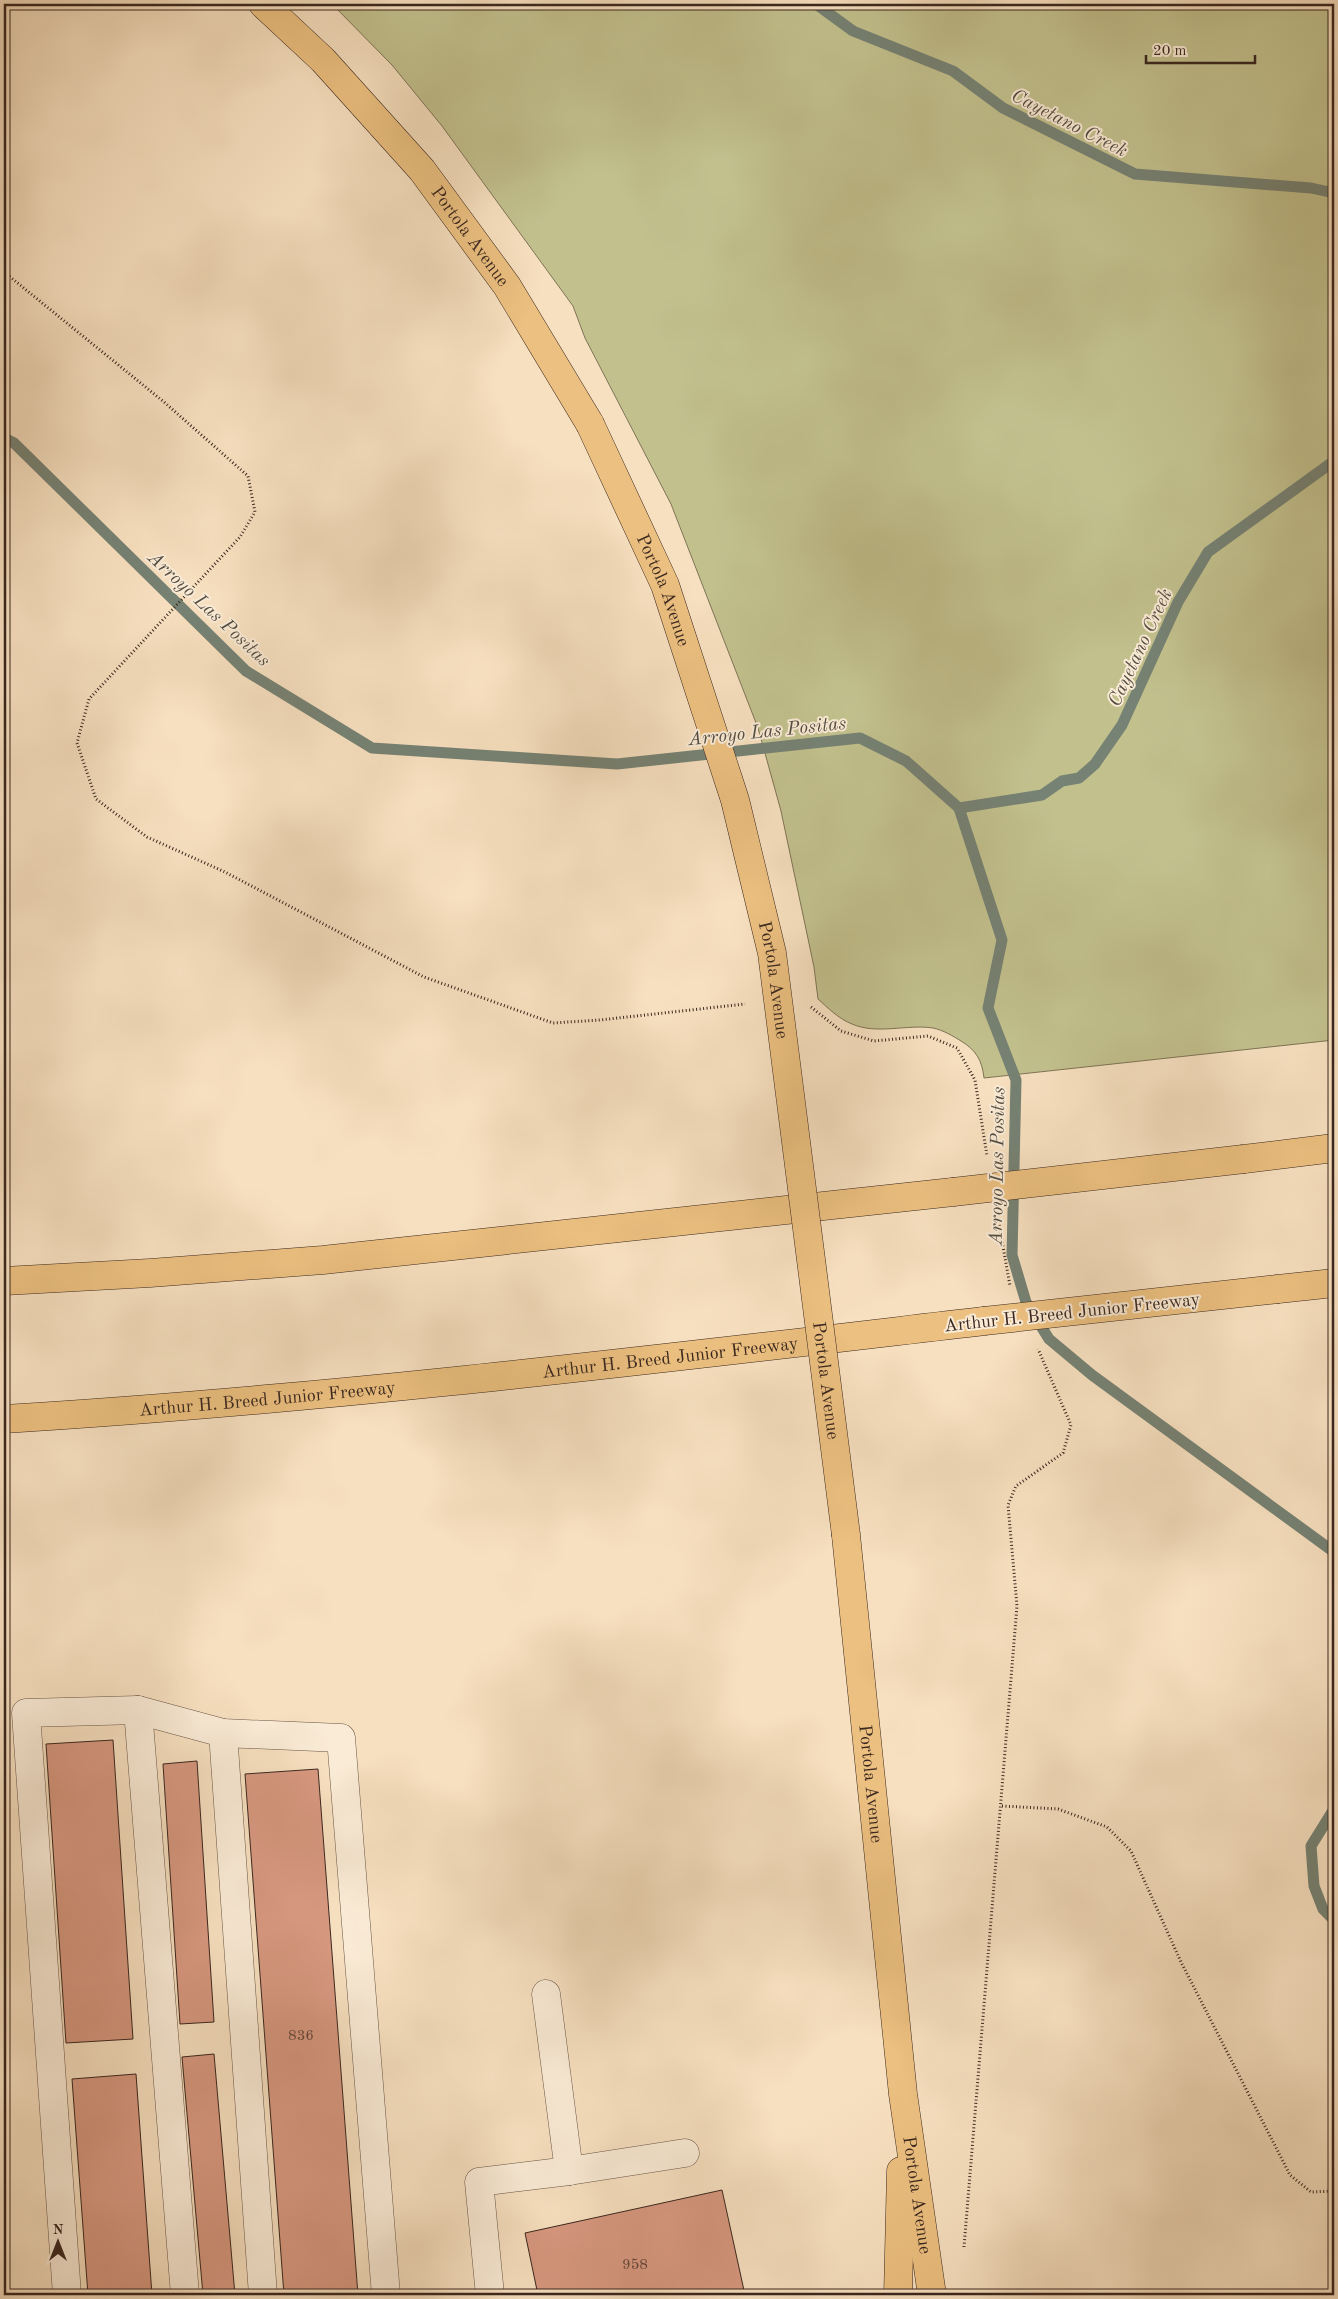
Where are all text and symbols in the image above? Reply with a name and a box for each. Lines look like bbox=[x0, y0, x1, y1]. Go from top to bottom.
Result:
scale bar bbox=[1146, 32, 1254, 64]
text: 20 m bbox=[1153, 44, 1187, 59]
water label: Cayetano Creek bbox=[1008, 87, 1130, 162]
street label: Portola Avenue bbox=[427, 183, 512, 290]
street label: Portola Avenue bbox=[633, 532, 692, 649]
water label: Arroyo Las Positas bbox=[143, 548, 273, 671]
water label: Cayetano Creek bbox=[1106, 586, 1177, 710]
water label: Arroyo Las Positas bbox=[686, 715, 847, 750]
street label: Portola Avenue bbox=[755, 919, 791, 1040]
water label: Arroyo Las Positas bbox=[988, 1086, 1009, 1247]
street label: Arthur H. Breed Junior Freeway bbox=[943, 1291, 1201, 1335]
street label: Portola Avenue bbox=[809, 1320, 842, 1441]
street label: Arthur H. Breed Junior Freeway bbox=[541, 1335, 800, 1382]
street label: Arthur H. Breed Junior Freeway bbox=[138, 1379, 397, 1420]
street label: Portola Avenue bbox=[855, 1724, 885, 1844]
house number: 836 bbox=[288, 2029, 314, 2044]
street label: Portola Avenue bbox=[899, 2135, 934, 2255]
north arrow bbox=[32, 2216, 82, 2266]
text: N bbox=[53, 2223, 64, 2237]
house number: 958 bbox=[622, 2258, 648, 2273]

